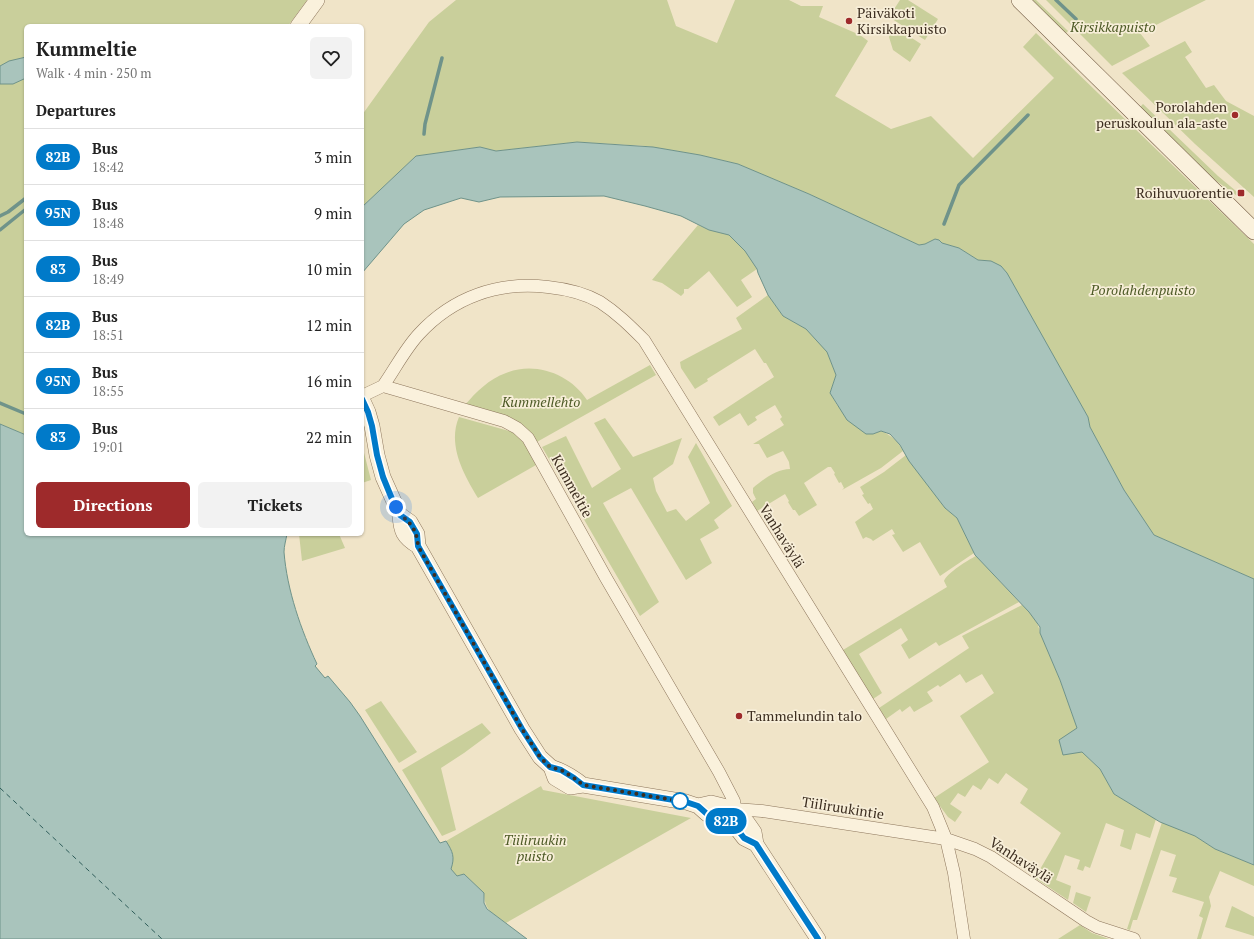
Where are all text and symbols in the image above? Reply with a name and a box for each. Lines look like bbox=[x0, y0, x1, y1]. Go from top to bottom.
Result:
place label: Päiväkoti Kirsikkapuisto bbox=[857, 3, 947, 38]
marker: Päiväkoti Kirsikkapuisto bbox=[844, 16, 854, 26]
park label: Kirsikkapuisto bbox=[1069, 17, 1156, 36]
text: Kummeltie bbox=[36, 36, 137, 61]
button: heart bbox=[310, 37, 352, 79]
text: Walk · 4 min · 250 m bbox=[36, 64, 151, 82]
place label: Porolahden peruskoulun ala-aste bbox=[1096, 97, 1228, 132]
text: Departures bbox=[36, 100, 116, 120]
marker: Porolahden peruskoulun ala-aste bbox=[1230, 110, 1240, 120]
text: Bus bbox=[92, 138, 118, 158]
text: 82B bbox=[46, 147, 70, 166]
text: 3 min bbox=[314, 147, 352, 167]
text: 18:42 bbox=[92, 158, 124, 176]
place label: Roihuvuorentie bbox=[1136, 183, 1233, 202]
marker: Roihuvuorentie bbox=[1236, 188, 1246, 198]
text: Bus bbox=[92, 194, 118, 214]
text: 95N bbox=[45, 203, 71, 222]
text: 9 min bbox=[314, 203, 352, 223]
text: 18:48 bbox=[92, 214, 124, 232]
text: Bus bbox=[92, 250, 118, 270]
text: 83 bbox=[50, 259, 66, 278]
text: 10 min bbox=[306, 259, 352, 279]
text: 18:49 bbox=[92, 270, 124, 288]
park label: Porolahdenpuisto bbox=[1090, 280, 1195, 299]
text: Bus bbox=[92, 306, 118, 326]
text: 82B bbox=[46, 315, 70, 334]
text: 12 min bbox=[306, 315, 352, 335]
text: 18:51 bbox=[92, 326, 124, 344]
text: Bus bbox=[92, 362, 118, 382]
text: 95N bbox=[45, 371, 71, 390]
text: 16 min bbox=[306, 371, 352, 391]
text: 18:55 bbox=[92, 382, 124, 400]
park label: Kummellehto bbox=[501, 392, 580, 411]
text: Bus bbox=[92, 418, 118, 438]
text: 83 bbox=[50, 427, 66, 446]
text: 22 min bbox=[306, 427, 352, 447]
text: 19:01 bbox=[92, 438, 124, 456]
street label: Kummeltie bbox=[547, 451, 597, 521]
button: Directions bbox=[36, 482, 190, 528]
button: Tickets bbox=[198, 482, 352, 528]
your location bbox=[386, 497, 406, 517]
street label: Vanhaväylä bbox=[755, 500, 809, 571]
place label: Tammelundin talo bbox=[747, 706, 862, 725]
marker: Tammelundin talo bbox=[734, 711, 744, 721]
unlabelled marker bbox=[671, 792, 689, 810]
street label: Tiiliruukintie bbox=[801, 792, 886, 823]
line badge: 82B bbox=[703, 808, 749, 834]
text: 82B bbox=[714, 811, 738, 830]
park label: Tiiliruukin puisto bbox=[503, 830, 567, 865]
street label: Vanhaväylä bbox=[986, 832, 1056, 887]

